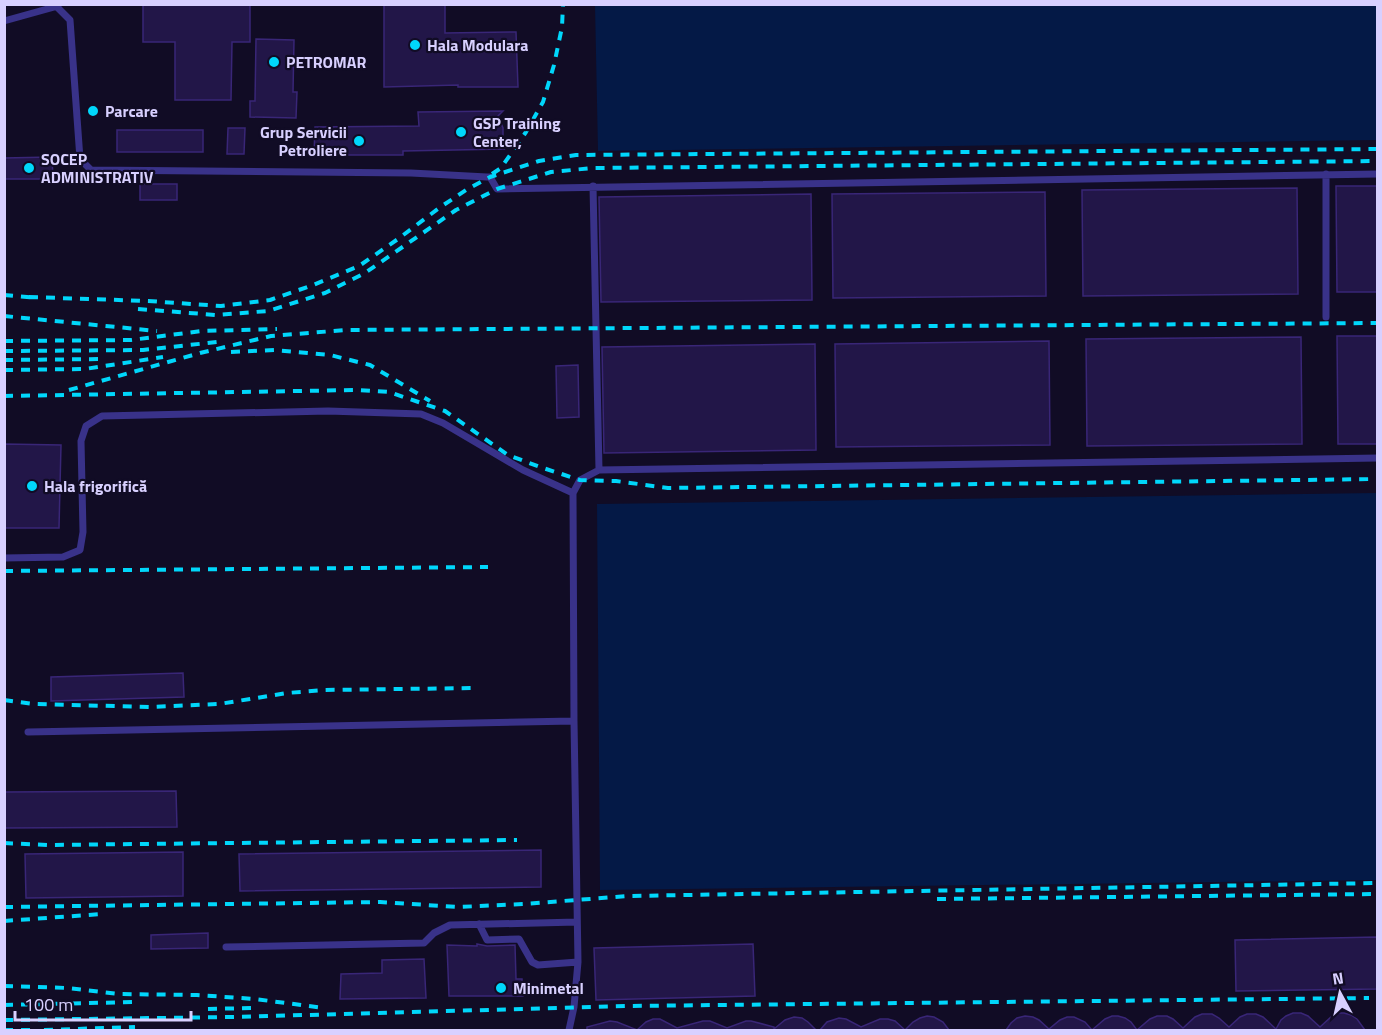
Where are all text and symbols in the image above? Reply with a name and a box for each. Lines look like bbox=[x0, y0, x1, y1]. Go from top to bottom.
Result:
place label: Hala Modulara bbox=[427, 33, 528, 57]
marker: Hala Modulara bbox=[408, 38, 422, 52]
place label: PETROMAR bbox=[286, 50, 366, 74]
marker: PETROMAR bbox=[267, 55, 281, 69]
place label: Parcare bbox=[105, 99, 158, 123]
marker: Parcare bbox=[86, 104, 100, 118]
place label: GSP Training Center, bbox=[473, 111, 561, 153]
place label: Grup Servicii Petroliere bbox=[260, 120, 347, 162]
marker: GSP Training Center, bbox=[454, 125, 468, 139]
marker: Grup Servicii Petroliere bbox=[352, 134, 366, 148]
place label: SOCEP ADMINISTRATIV bbox=[41, 147, 154, 189]
marker: SOCEP ADMINISTRATIV bbox=[22, 161, 36, 175]
place label: Hala frigorifică bbox=[44, 474, 147, 498]
marker: Hala frigorifică bbox=[25, 479, 39, 493]
north arrow bbox=[1310, 963, 1370, 1023]
text: N bbox=[1331, 965, 1345, 991]
place label: Minimetal bbox=[513, 976, 584, 1000]
marker: Minimetal bbox=[494, 981, 508, 995]
scale bar bbox=[15, 984, 190, 1022]
text: 100 m bbox=[24, 991, 73, 1018]

